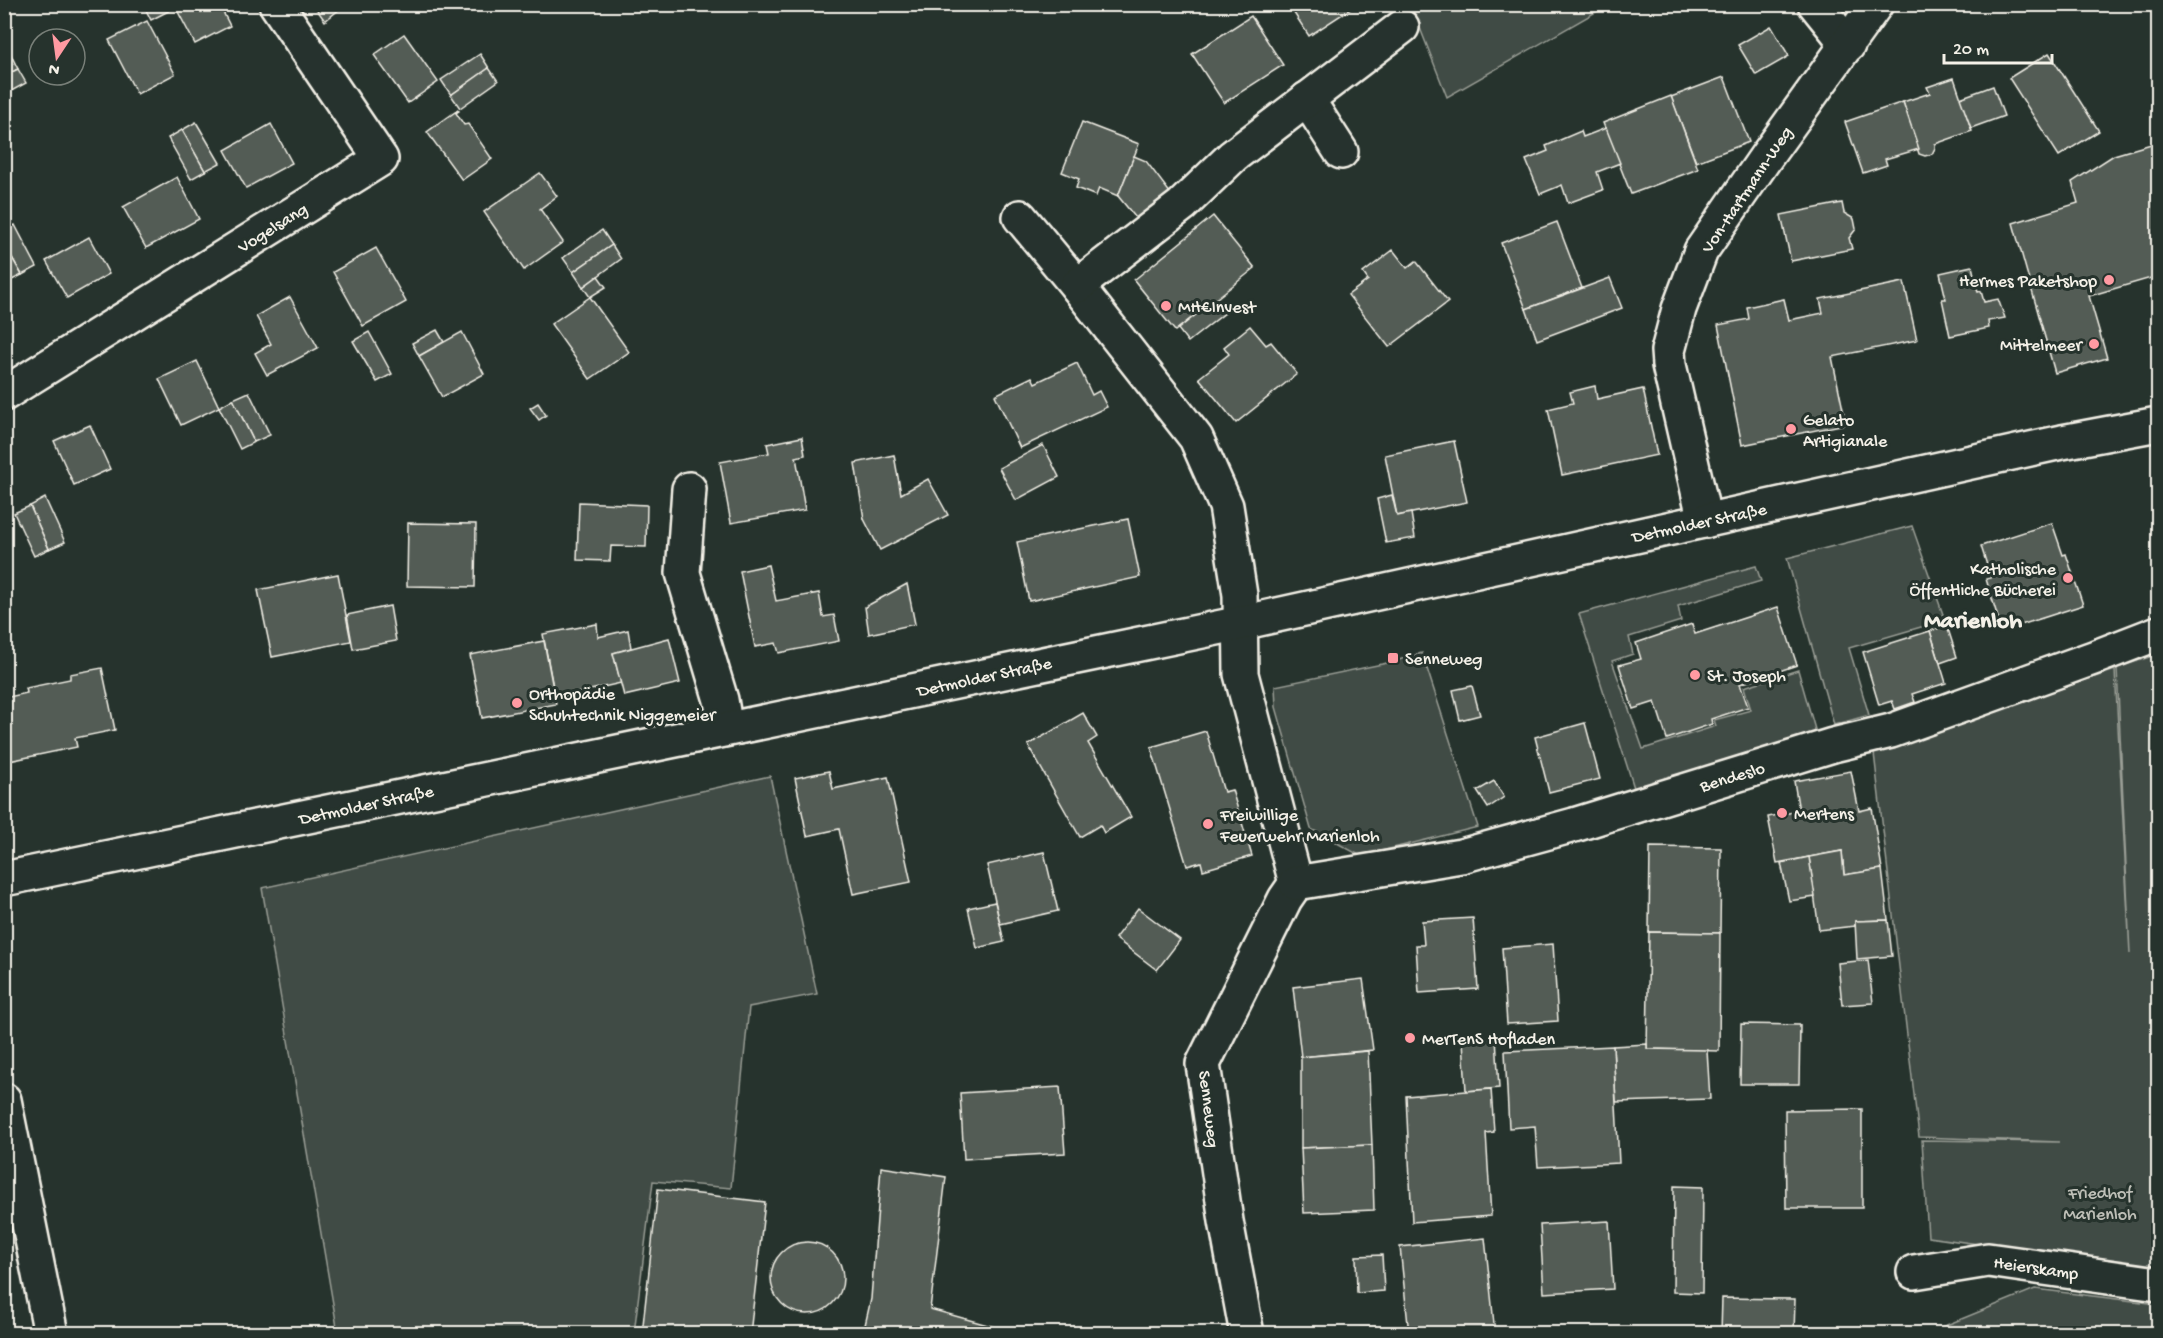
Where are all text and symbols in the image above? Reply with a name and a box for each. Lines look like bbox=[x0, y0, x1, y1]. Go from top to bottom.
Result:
north arrow bbox=[27, 27, 87, 87]
scale bar bbox=[1944, 27, 2052, 65]
text: 20 m bbox=[1953, 40, 1989, 61]
text: N bbox=[47, 58, 62, 79]
street label: Von-Hartmann-Weg bbox=[1697, 123, 1798, 258]
street label: Vogelsang bbox=[234, 199, 312, 259]
place label: Hermes Paketshop bbox=[1959, 272, 2097, 293]
marker: Hermes Paketshop bbox=[2102, 273, 2116, 287]
place label: MH€Invest bbox=[1178, 298, 1257, 319]
marker: MH€Invest bbox=[1159, 299, 1173, 313]
place label: Mittelmeer bbox=[2000, 336, 2084, 357]
marker: Mittelmeer bbox=[2087, 337, 2101, 351]
place label: Gelato Artigianale bbox=[1803, 411, 1888, 453]
marker: Gelato Artigianale bbox=[1784, 422, 1798, 436]
street label: Detmolder Straße bbox=[1629, 500, 1770, 549]
place label: Katholische Öffentliche Bücherei bbox=[1909, 560, 2057, 602]
marker: Katholische Öffentliche Bücherei bbox=[2061, 571, 2075, 585]
district label: Marienloh bbox=[1924, 608, 2022, 637]
place label: Senneweg bbox=[1405, 650, 1483, 671]
marker: Senneweg bbox=[1386, 651, 1400, 665]
street label: Detmolder Straße bbox=[914, 654, 1055, 703]
place label: St. Joseph bbox=[1707, 667, 1786, 688]
marker: St. Joseph bbox=[1688, 668, 1702, 682]
place label: Orthopädie Schuhtechnik Niggemeier bbox=[529, 685, 717, 727]
marker: Orthopädie Schuhtechnik Niggemeier bbox=[510, 696, 524, 710]
street label: Bendeslo bbox=[1697, 759, 1768, 798]
street label: Detmolder Straße bbox=[296, 782, 437, 831]
place label: Mertens bbox=[1794, 805, 1855, 826]
place label: Freiwillige Feuerwehr Marienloh bbox=[1219, 806, 1380, 848]
marker: Mertens bbox=[1775, 806, 1789, 820]
marker: Freiwillige Feuerwehr Marienloh bbox=[1201, 817, 1215, 831]
place label: MerTenS Hofladen bbox=[1422, 1030, 1555, 1051]
marker: MerTenS Hofladen bbox=[1403, 1031, 1417, 1045]
street label: Senneweg bbox=[1192, 1070, 1223, 1149]
park label: Friedhof Marienloh bbox=[2063, 1184, 2137, 1226]
street label: Heierskamp bbox=[1992, 1253, 2080, 1286]

